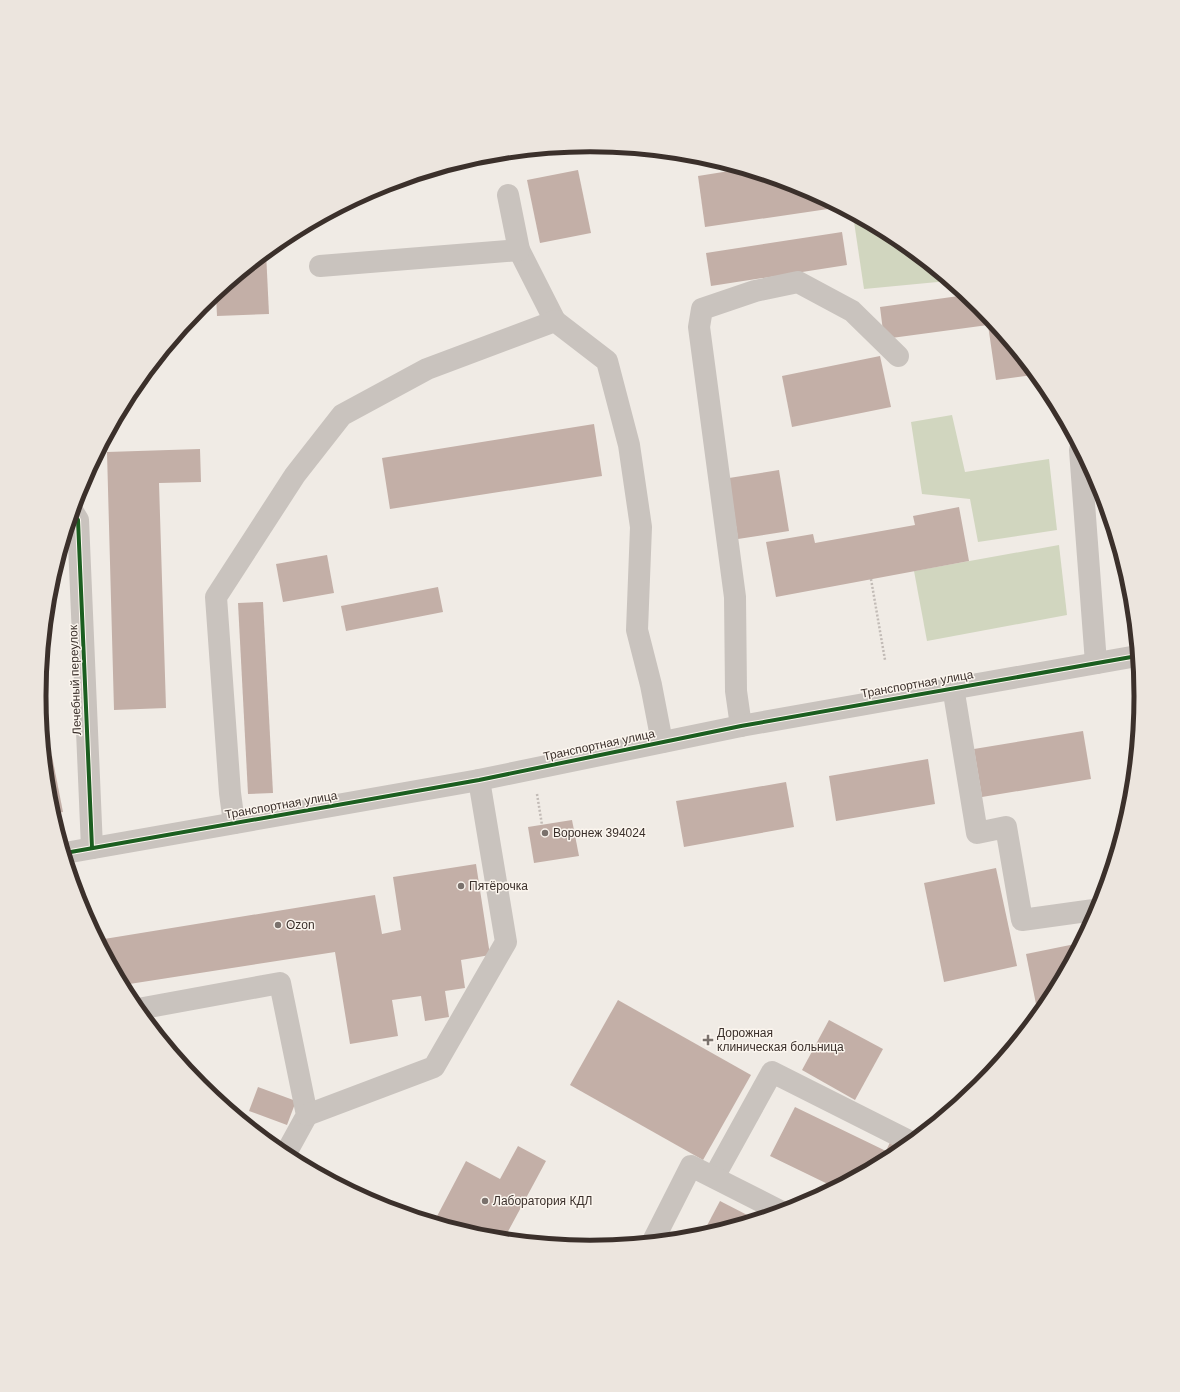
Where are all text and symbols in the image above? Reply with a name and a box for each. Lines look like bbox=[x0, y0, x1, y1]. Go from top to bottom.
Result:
street label: Лечебный переулок bbox=[66, 624, 84, 735]
street label: Транспортная улица bbox=[860, 667, 975, 701]
street label: Транспортная улица bbox=[542, 726, 656, 764]
street label: Транспортная улица bbox=[224, 788, 339, 822]
place label: Воронеж 394024 bbox=[553, 826, 646, 840]
marker: Воронеж 394024 bbox=[540, 828, 550, 838]
place label: Пятёрочка bbox=[469, 879, 528, 893]
marker: Пятёрочка bbox=[456, 881, 466, 891]
place label: Ozon bbox=[286, 918, 315, 932]
marker: Ozon bbox=[273, 920, 283, 930]
place label: Дорожная клиническая больница bbox=[717, 1026, 844, 1054]
marker: Дорожная клиническая больница bbox=[702, 1034, 714, 1046]
place label: Лаборатория КДЛ bbox=[493, 1194, 592, 1208]
marker: Лаборатория КДЛ bbox=[480, 1196, 490, 1206]

